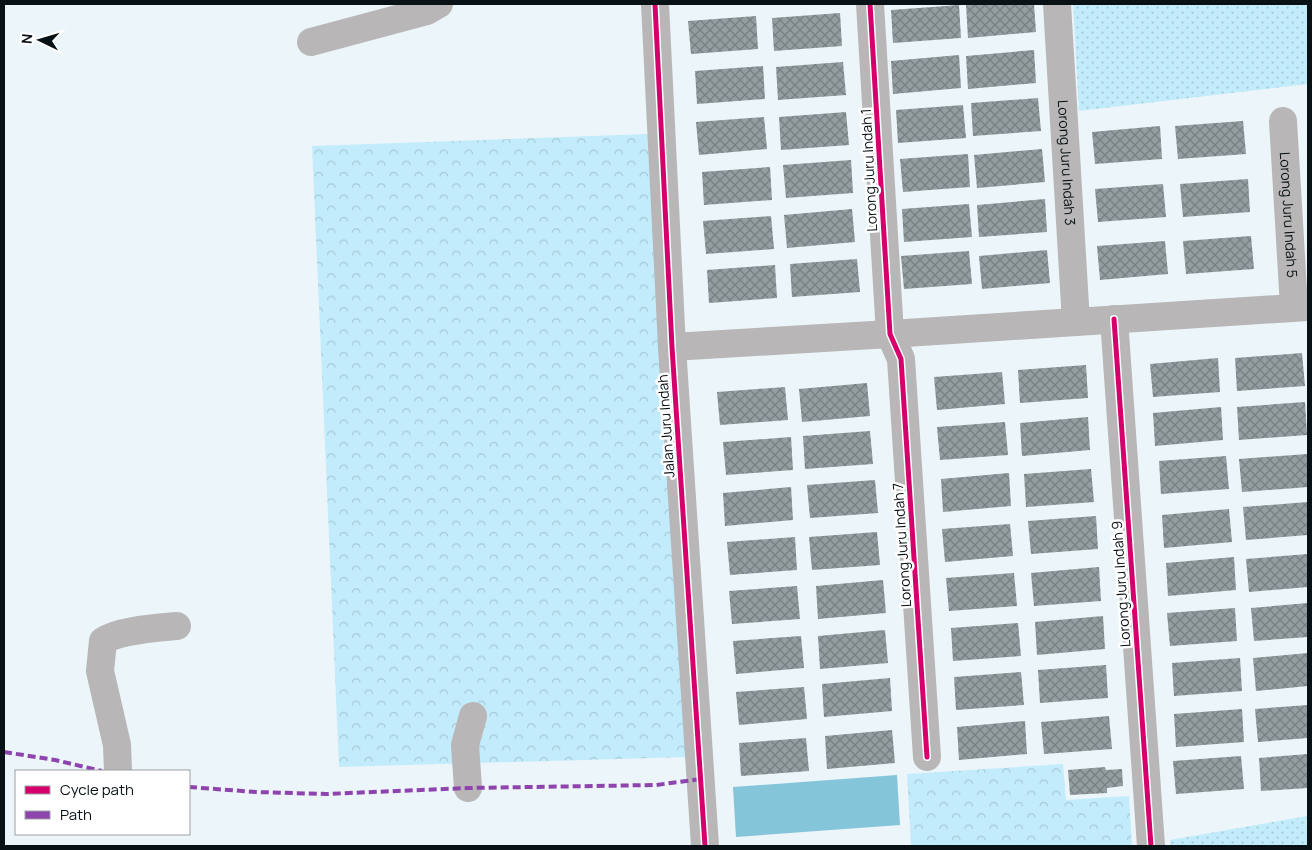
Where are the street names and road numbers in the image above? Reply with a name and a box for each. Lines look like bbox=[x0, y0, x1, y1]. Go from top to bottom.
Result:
street label: Lorong Juru Indah 3 bbox=[1054, 99, 1080, 226]
street label: Lorong Juru Indah 1 bbox=[856, 108, 881, 232]
street label: Lorong Juru Indah 5 bbox=[1276, 151, 1302, 278]
street label: Jalan Juru Indah bbox=[652, 374, 679, 478]
street label: Lorong Juru Indah 7 bbox=[888, 482, 915, 608]
street label: Lorong Juru Indah 9 bbox=[1107, 520, 1134, 648]

